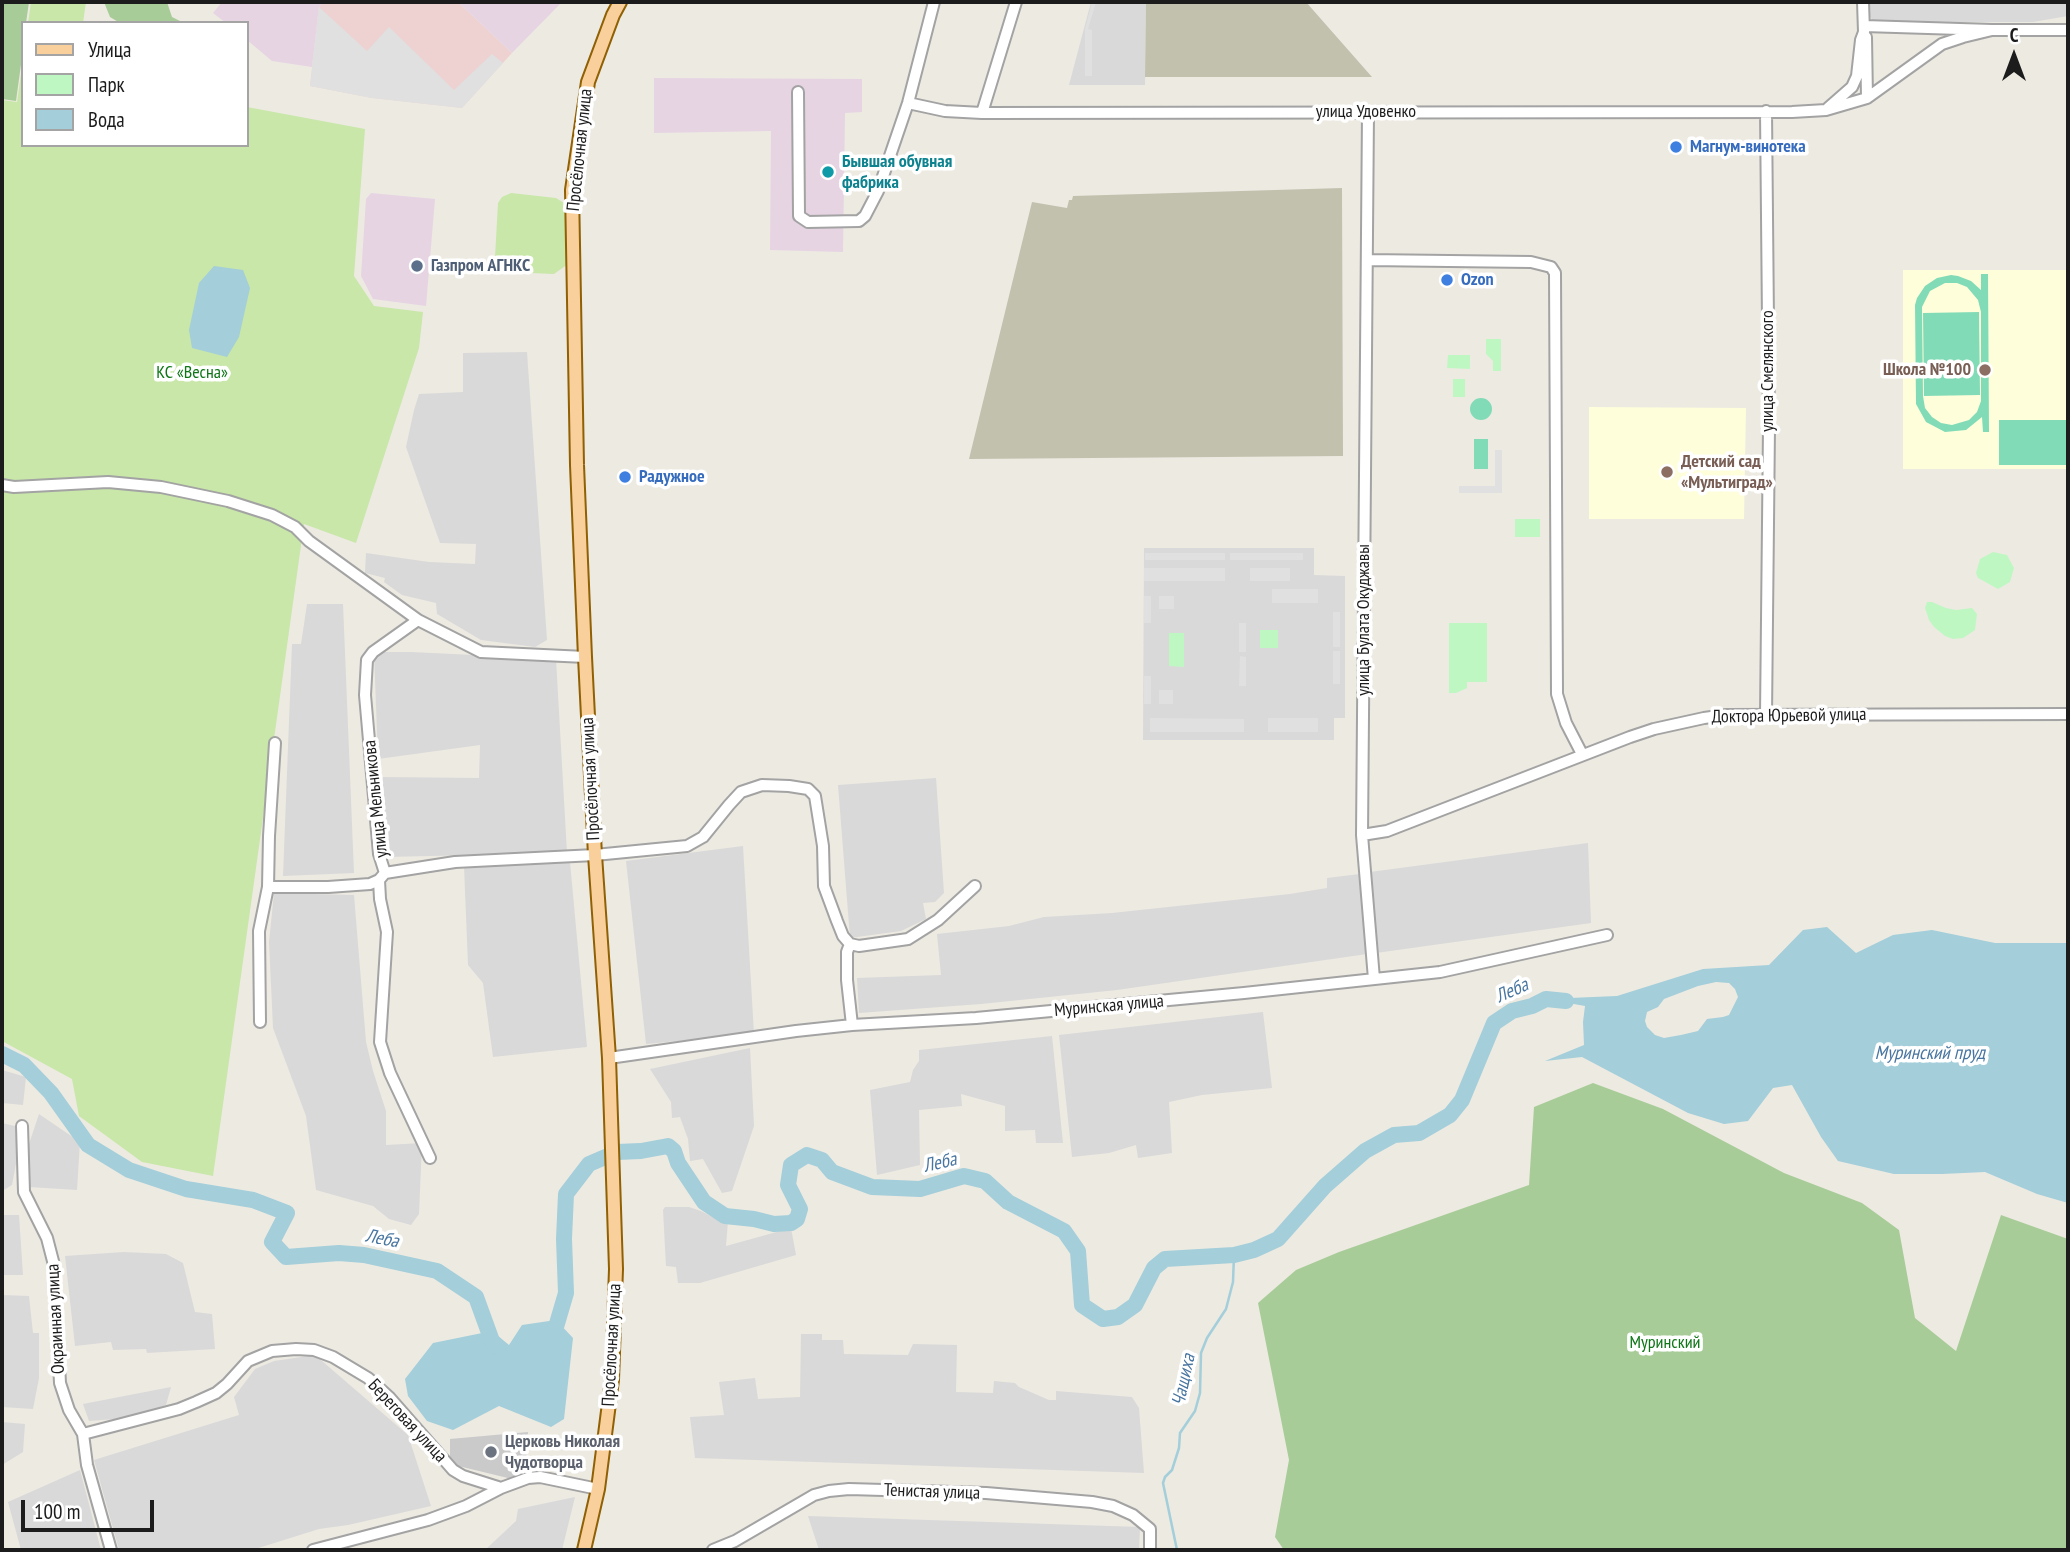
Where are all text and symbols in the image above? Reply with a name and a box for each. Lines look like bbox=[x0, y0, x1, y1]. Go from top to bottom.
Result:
legend bbox=[21, 21, 248, 147]
north arrow bbox=[1979, 21, 2049, 91]
text: С bbox=[2010, 23, 2018, 47]
text: Улица bbox=[88, 36, 131, 63]
text: Парк bbox=[88, 71, 125, 98]
street label: Просёлочная улица bbox=[563, 88, 597, 212]
street label: улица Удовенко bbox=[1316, 101, 1416, 123]
text: Вода bbox=[88, 106, 125, 133]
place label: Магнум-винотека bbox=[1690, 136, 1806, 158]
marker: Магнум-винотека bbox=[1668, 139, 1684, 155]
place label: Бывшая обувная фабрика bbox=[842, 151, 952, 194]
marker: Бывшая обувная фабрика bbox=[820, 164, 836, 180]
place label: Газпром АГНКС bbox=[431, 255, 530, 277]
marker: Газпром АГНКС bbox=[409, 258, 425, 274]
place label: Ozon bbox=[1461, 269, 1494, 291]
marker: Ozon bbox=[1439, 272, 1455, 288]
street label: улица Смелянского bbox=[1757, 310, 1779, 432]
place label: Школа №100 bbox=[1883, 359, 1971, 381]
park label: КС «Весна» bbox=[156, 362, 228, 384]
marker: Школа №100 bbox=[1977, 362, 1993, 378]
place label: Детский сад «Мультиград» bbox=[1681, 451, 1773, 494]
marker: Детский сад «Мультиград» bbox=[1659, 464, 1675, 480]
place label: Радужное bbox=[639, 466, 705, 488]
marker: Радужное bbox=[617, 469, 633, 485]
street label: улица Булата Окуджавы bbox=[1353, 544, 1375, 696]
street label: Доктора Юрьевой улица bbox=[1711, 704, 1867, 728]
street label: Просёлочная улица bbox=[577, 717, 605, 841]
street label: улица Мельникова bbox=[359, 739, 393, 859]
water label: Леба bbox=[1492, 974, 1532, 1008]
street label: Муринская улица bbox=[1053, 990, 1165, 1022]
water label: Муринский пруд bbox=[1875, 1043, 1985, 1065]
water label: Леба bbox=[921, 1148, 959, 1178]
water label: Леба bbox=[364, 1225, 400, 1253]
street label: Окраинная улица bbox=[42, 1263, 70, 1375]
street label: Просёлочная улица bbox=[598, 1283, 626, 1407]
park label: Муринский bbox=[1630, 1332, 1700, 1354]
water label: Чащиха bbox=[1167, 1352, 1201, 1408]
street label: Береговая улица bbox=[363, 1375, 451, 1467]
place label: Церковь Николая Чудотворца bbox=[505, 1431, 620, 1474]
marker: Церковь Николая Чудотворца bbox=[483, 1444, 499, 1460]
street label: Тенистая улица bbox=[884, 1480, 980, 1504]
scale bar bbox=[24, 1486, 158, 1530]
text: 100 m bbox=[34, 1498, 80, 1525]

